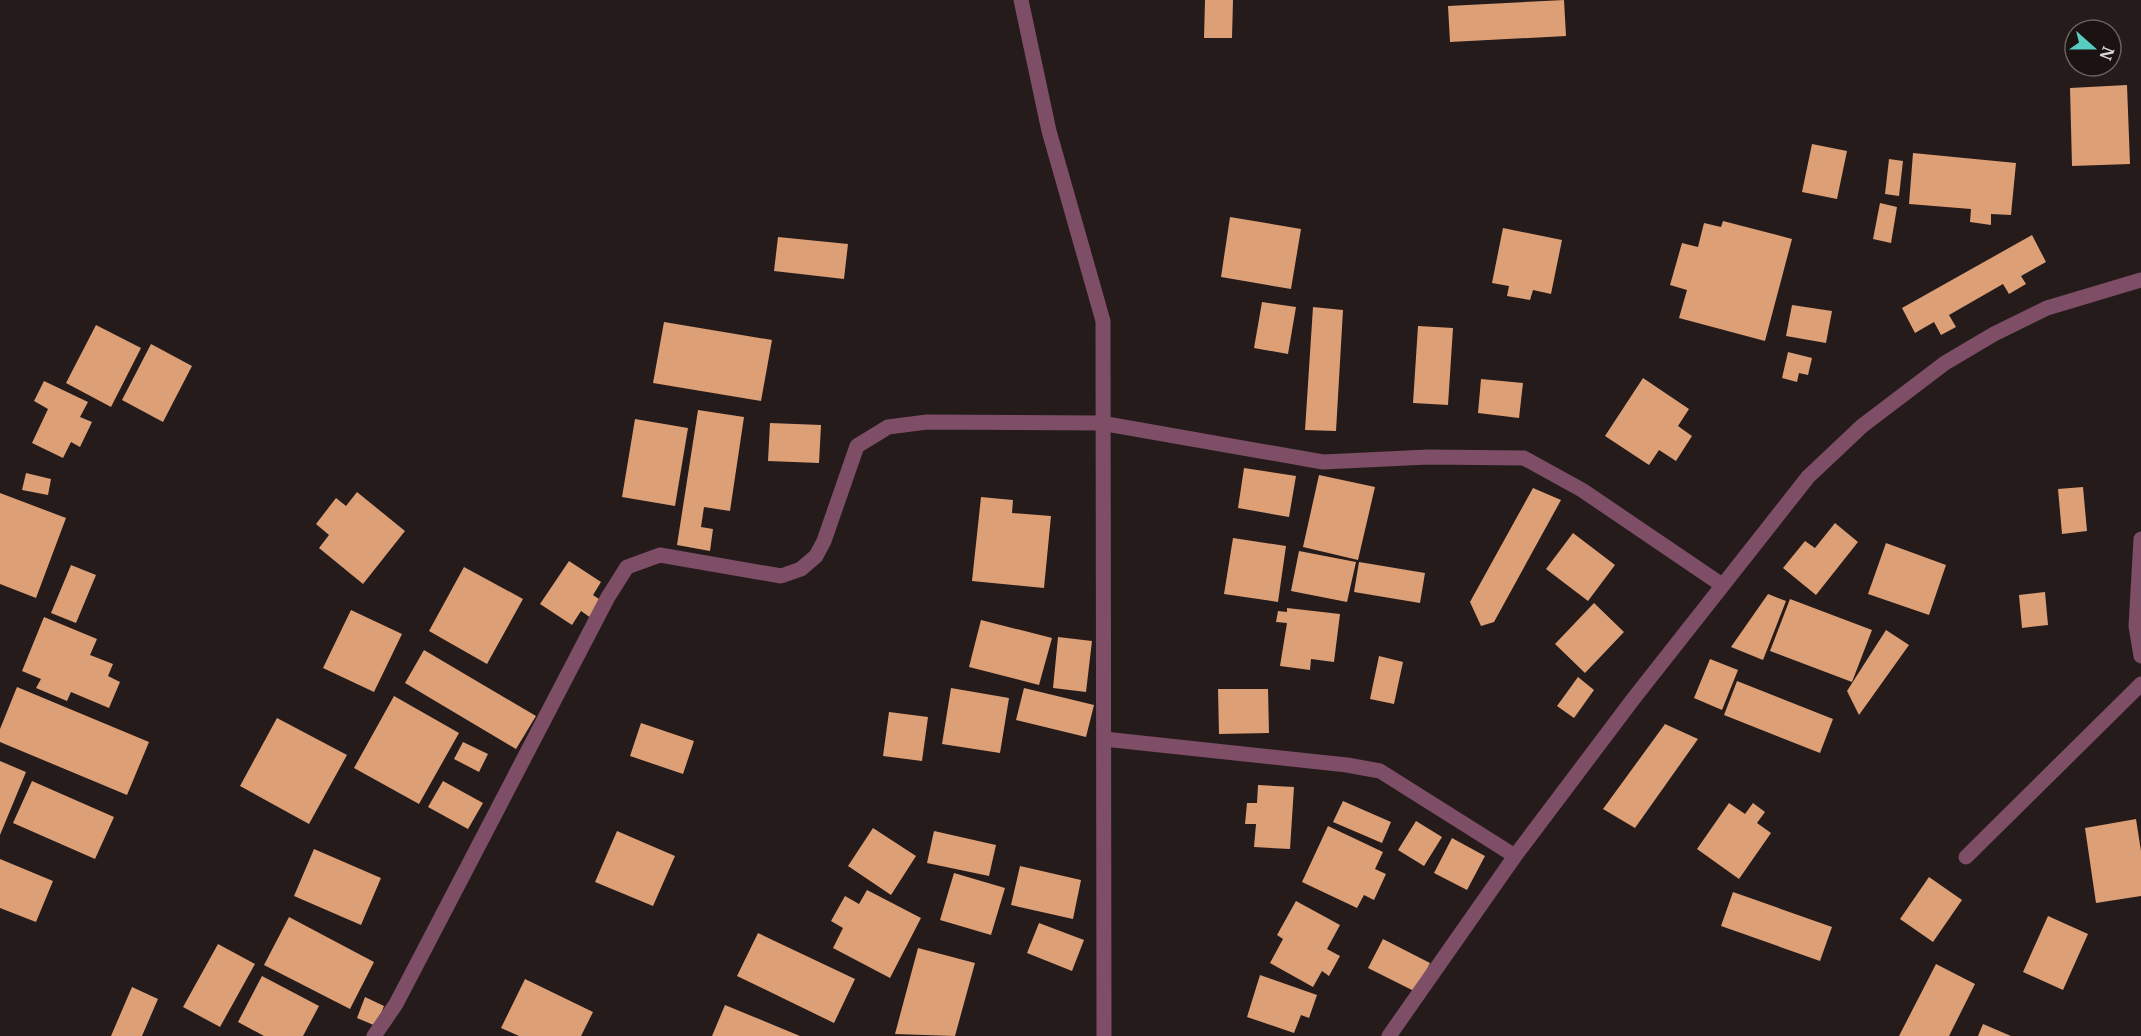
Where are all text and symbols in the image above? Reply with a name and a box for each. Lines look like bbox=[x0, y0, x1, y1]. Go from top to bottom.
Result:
north arrow bbox=[2063, 18, 2123, 78]
text: N bbox=[2095, 44, 2119, 63]

